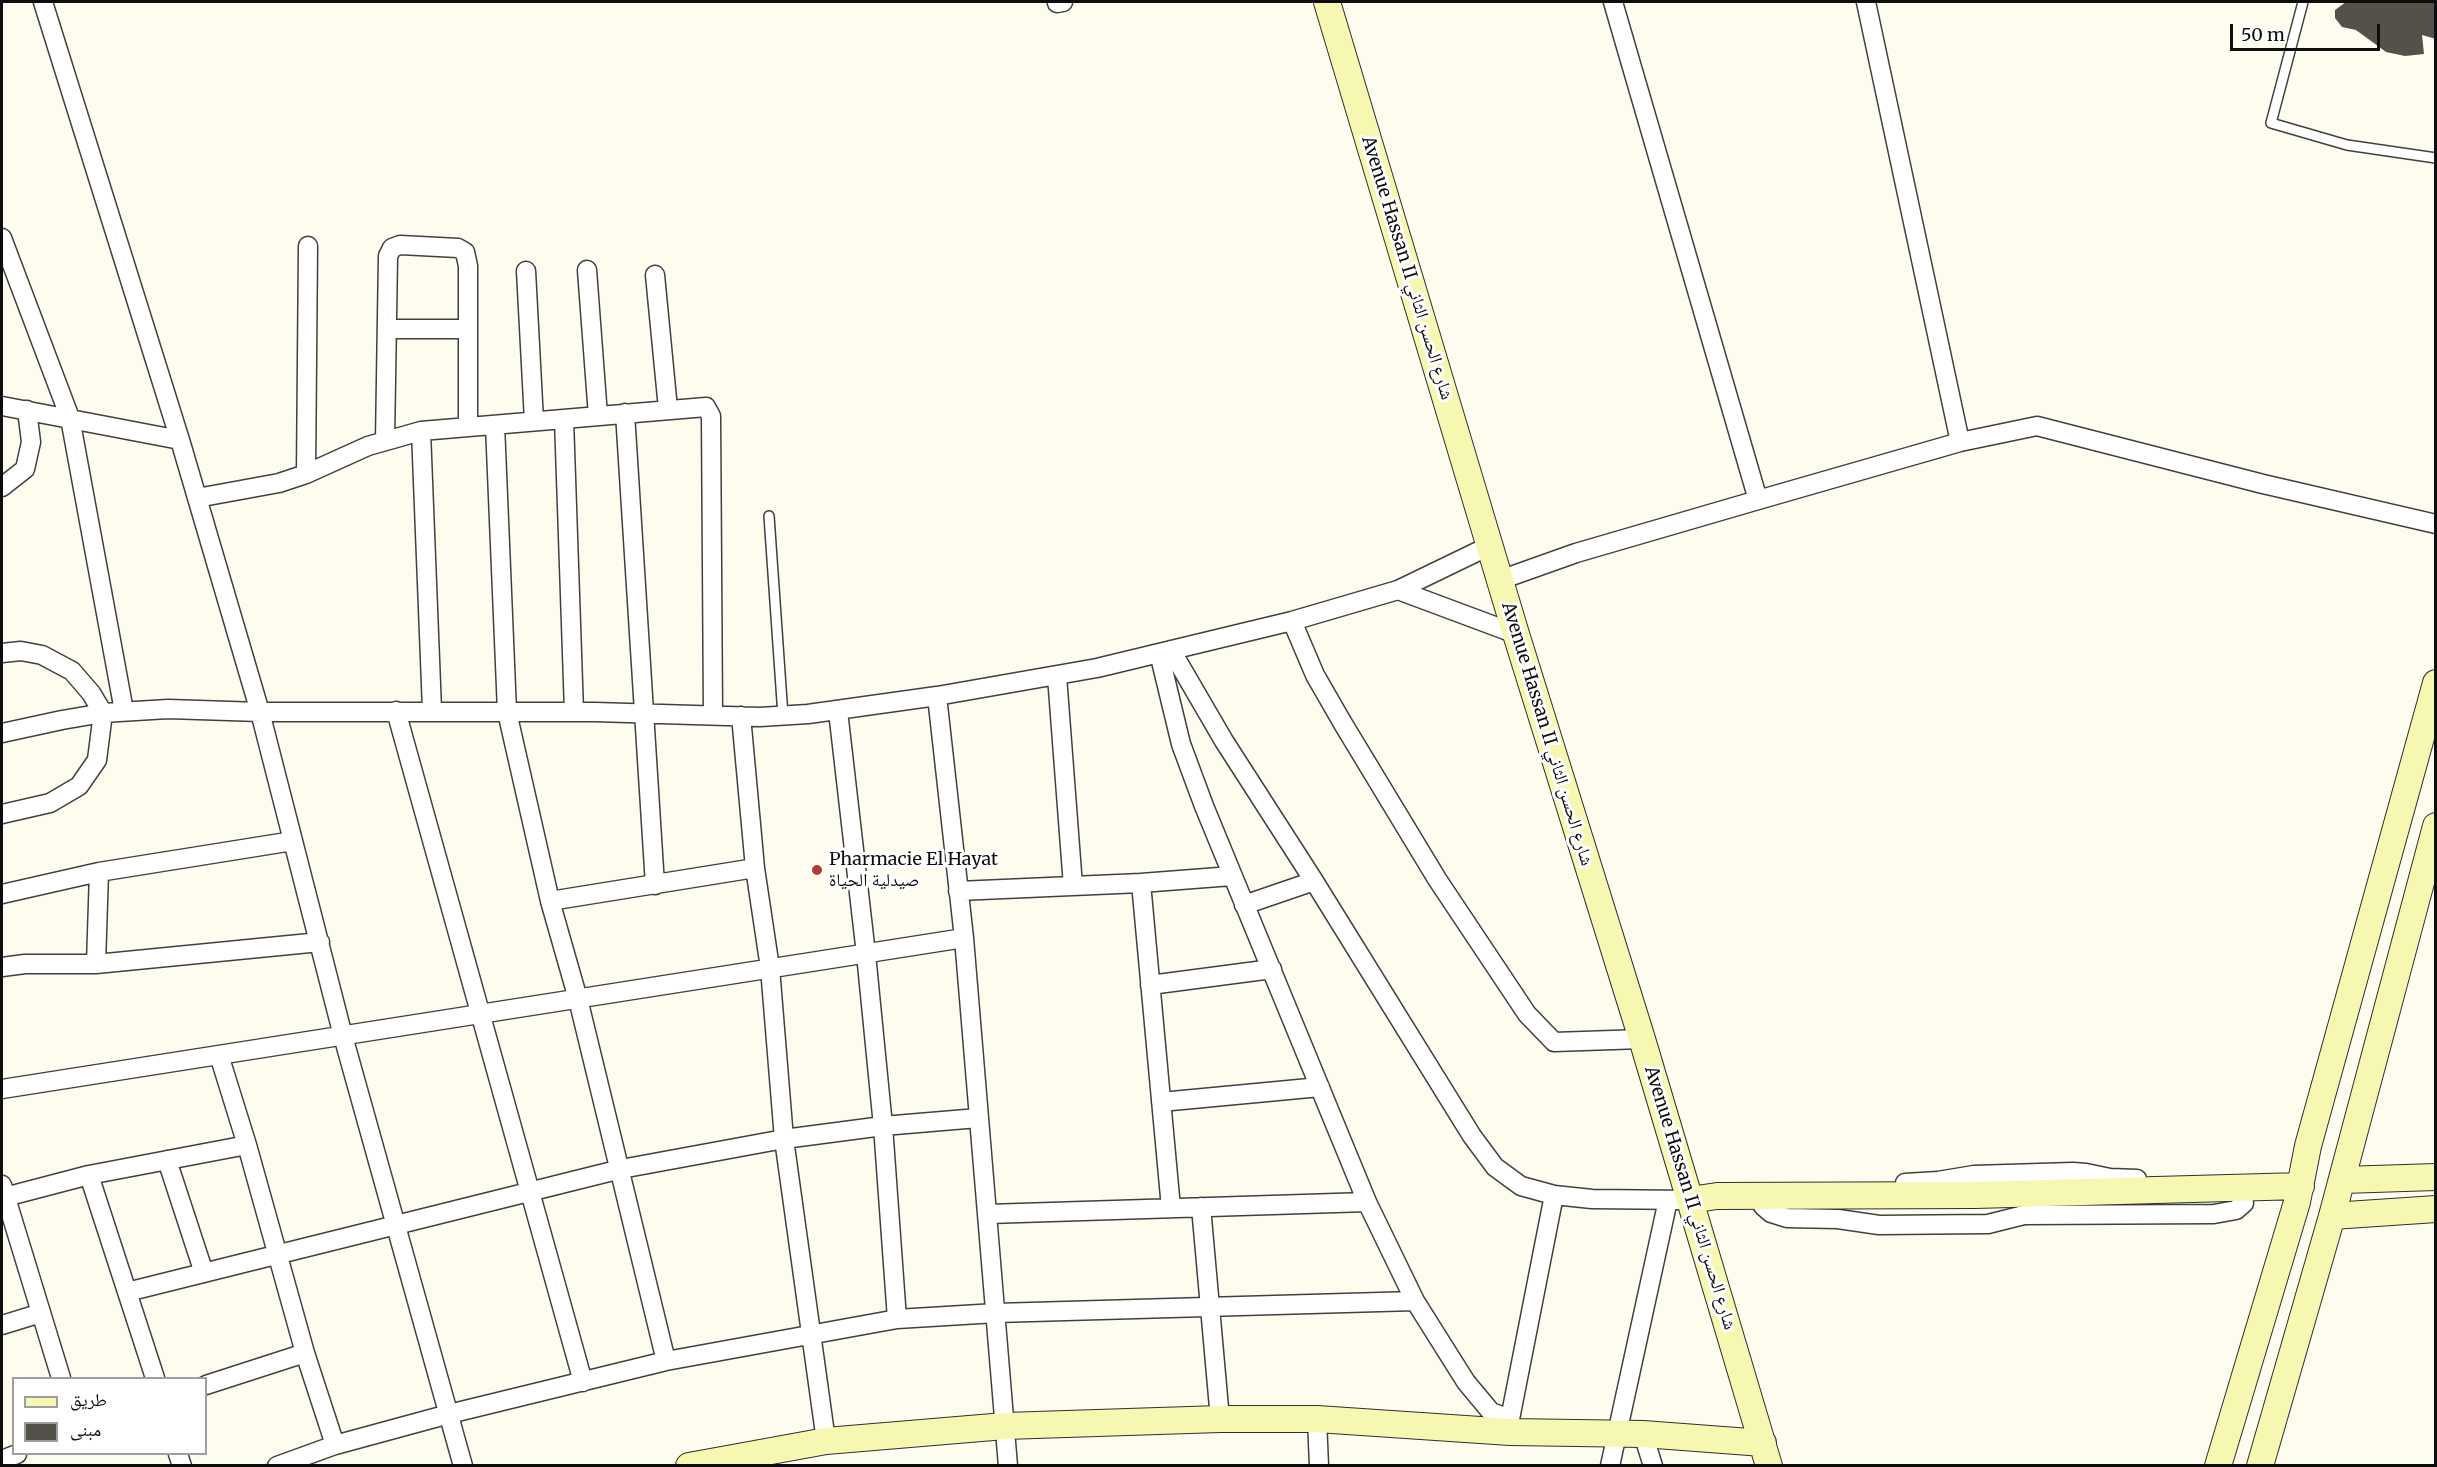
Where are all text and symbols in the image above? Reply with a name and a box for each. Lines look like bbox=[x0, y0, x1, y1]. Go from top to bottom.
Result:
scale bar bbox=[2233, 12, 2383, 50]
text: 50 m bbox=[2241, 23, 2285, 46]
street label: Avenue Hassan II شارع الحسن الثاني bbox=[1357, 134, 1457, 402]
street label: Avenue Hassan II شارع الحسن الثاني bbox=[1497, 600, 1597, 868]
place label: Pharmacie El Hayat صيدلية الحياة bbox=[829, 849, 998, 892]
marker: Pharmacie El Hayat صيدلية الحياة bbox=[810, 863, 824, 877]
street label: Avenue Hassan II شارع الحسن الثاني bbox=[1640, 1064, 1740, 1332]
legend bbox=[12, 1377, 207, 1455]
text: طريق bbox=[70, 1388, 107, 1411]
text: مبنى bbox=[70, 1418, 101, 1441]

